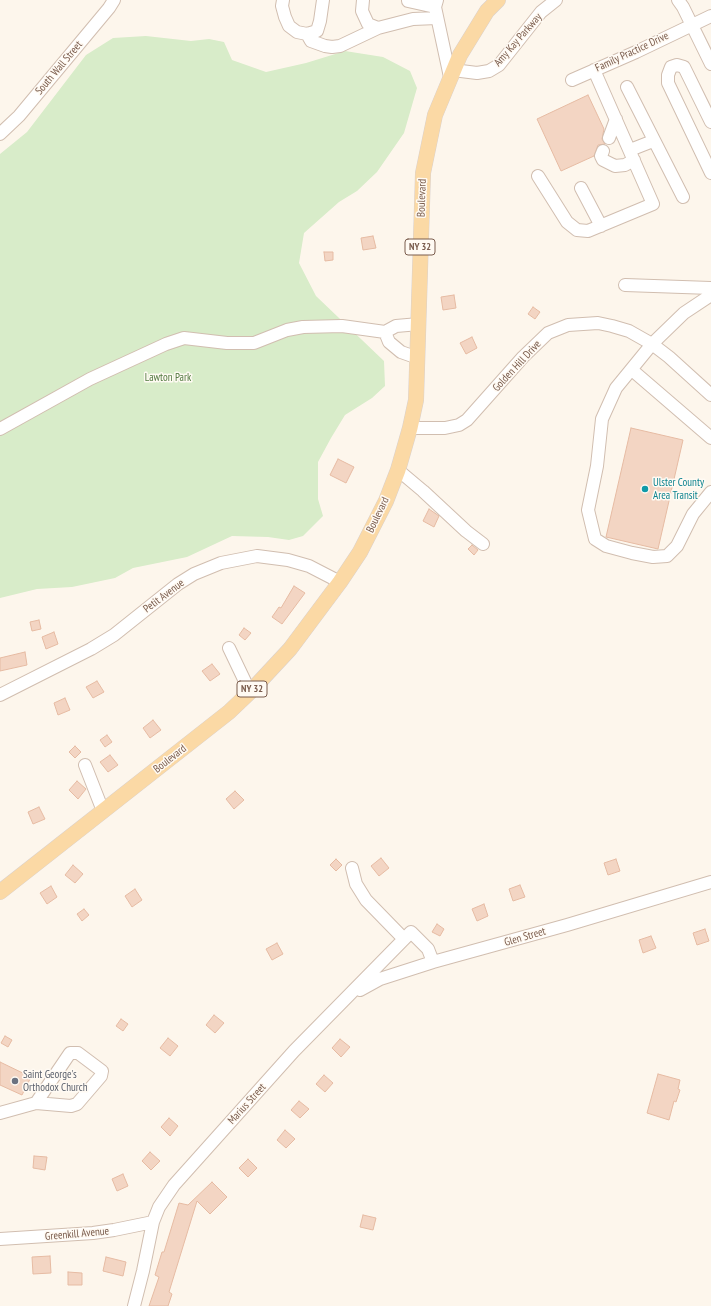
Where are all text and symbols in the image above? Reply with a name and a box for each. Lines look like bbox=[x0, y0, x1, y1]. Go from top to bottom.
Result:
street label: Amy Kay Parkway bbox=[491, 11, 545, 69]
street label: Family Practice Drive bbox=[593, 29, 671, 75]
street label: South Wall Street bbox=[33, 38, 85, 98]
street label: Boulevard bbox=[415, 179, 429, 217]
road number: NY 32 bbox=[405, 239, 435, 255]
street label: Golden Hill Drive bbox=[490, 338, 544, 394]
park label: Lawton Park bbox=[145, 371, 191, 385]
place label: Ulster County Area Transit bbox=[653, 476, 704, 502]
marker: Ulster County Area Transit bbox=[640, 484, 650, 494]
street label: Boulevard bbox=[364, 495, 392, 535]
street label: Petit Avenue bbox=[141, 576, 187, 616]
road number: NY 32 bbox=[237, 681, 267, 697]
street label: Boulevard bbox=[151, 742, 189, 776]
street label: Glen Street bbox=[503, 925, 547, 949]
place label: Saint George's Orthodox Church bbox=[23, 1068, 88, 1094]
marker: Saint George's Orthodox Church bbox=[10, 1076, 20, 1086]
street label: Marius Street bbox=[225, 1081, 269, 1127]
street label: Greenkill Avenue bbox=[44, 1225, 110, 1243]

